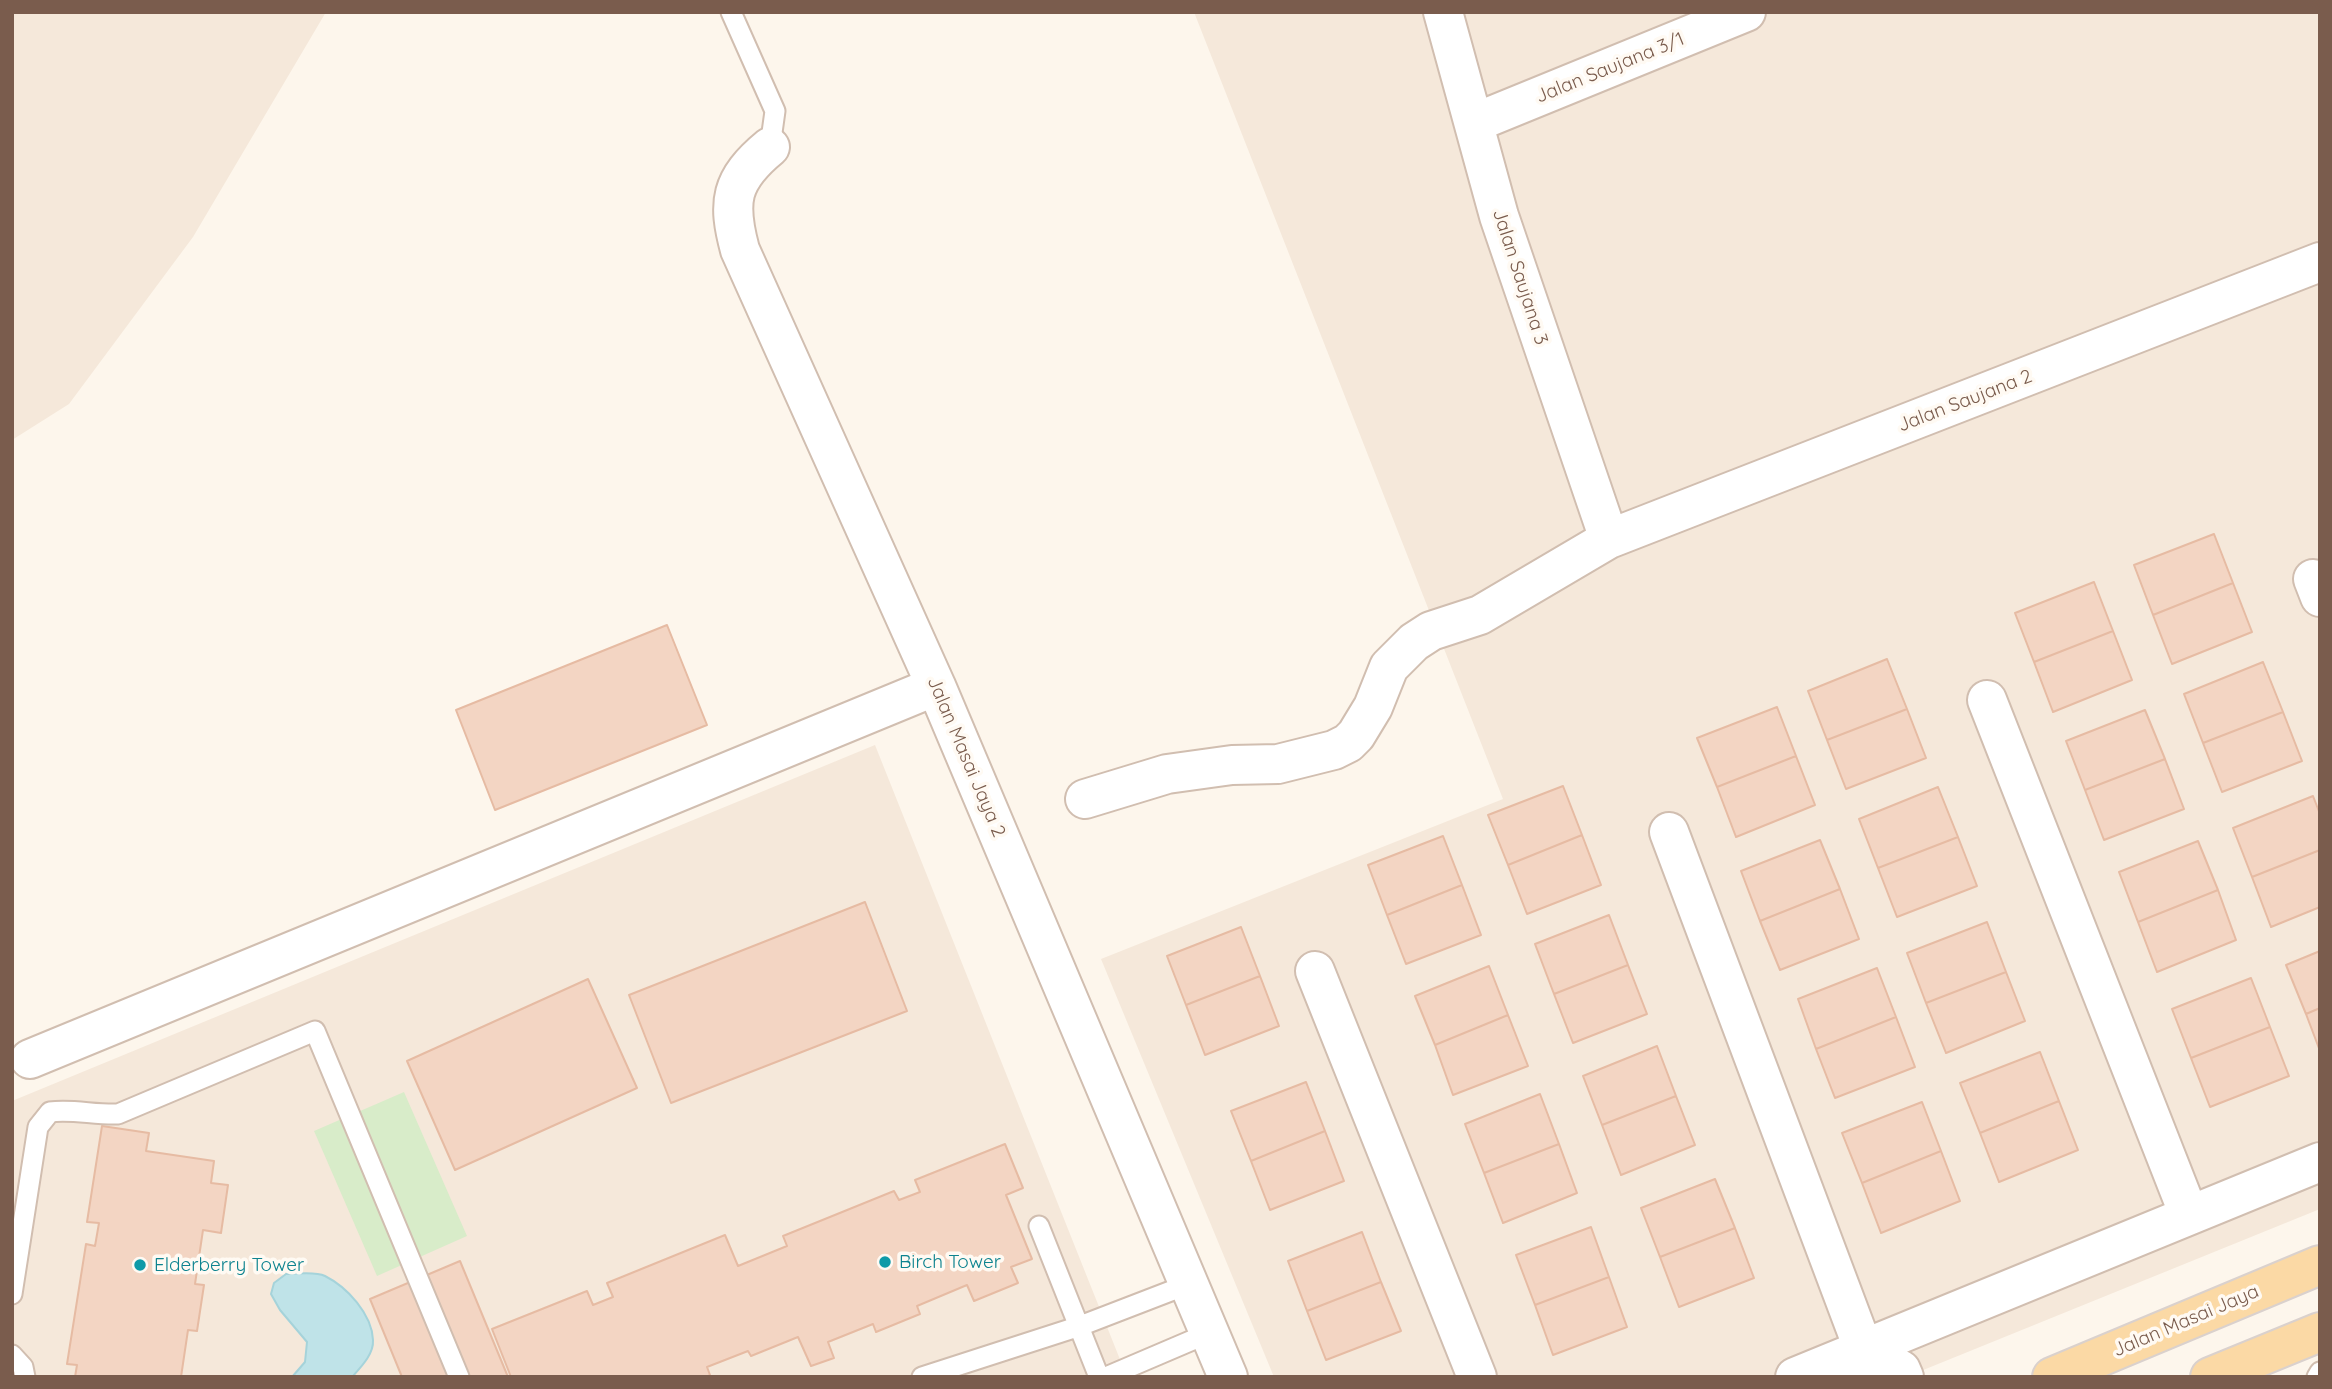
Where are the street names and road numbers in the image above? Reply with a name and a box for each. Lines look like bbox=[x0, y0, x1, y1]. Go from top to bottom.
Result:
street label: Jalan Saujana 3/1 bbox=[1532, 28, 1688, 108]
street label: Jalan Saujana 3 bbox=[1487, 206, 1553, 348]
street label: Jalan Saujana 2 bbox=[1895, 365, 2035, 437]
street label: Jalan Masai Jaya 2 bbox=[922, 673, 1010, 841]
street label: Jalan Masai Jaya bbox=[2110, 1280, 2262, 1362]

